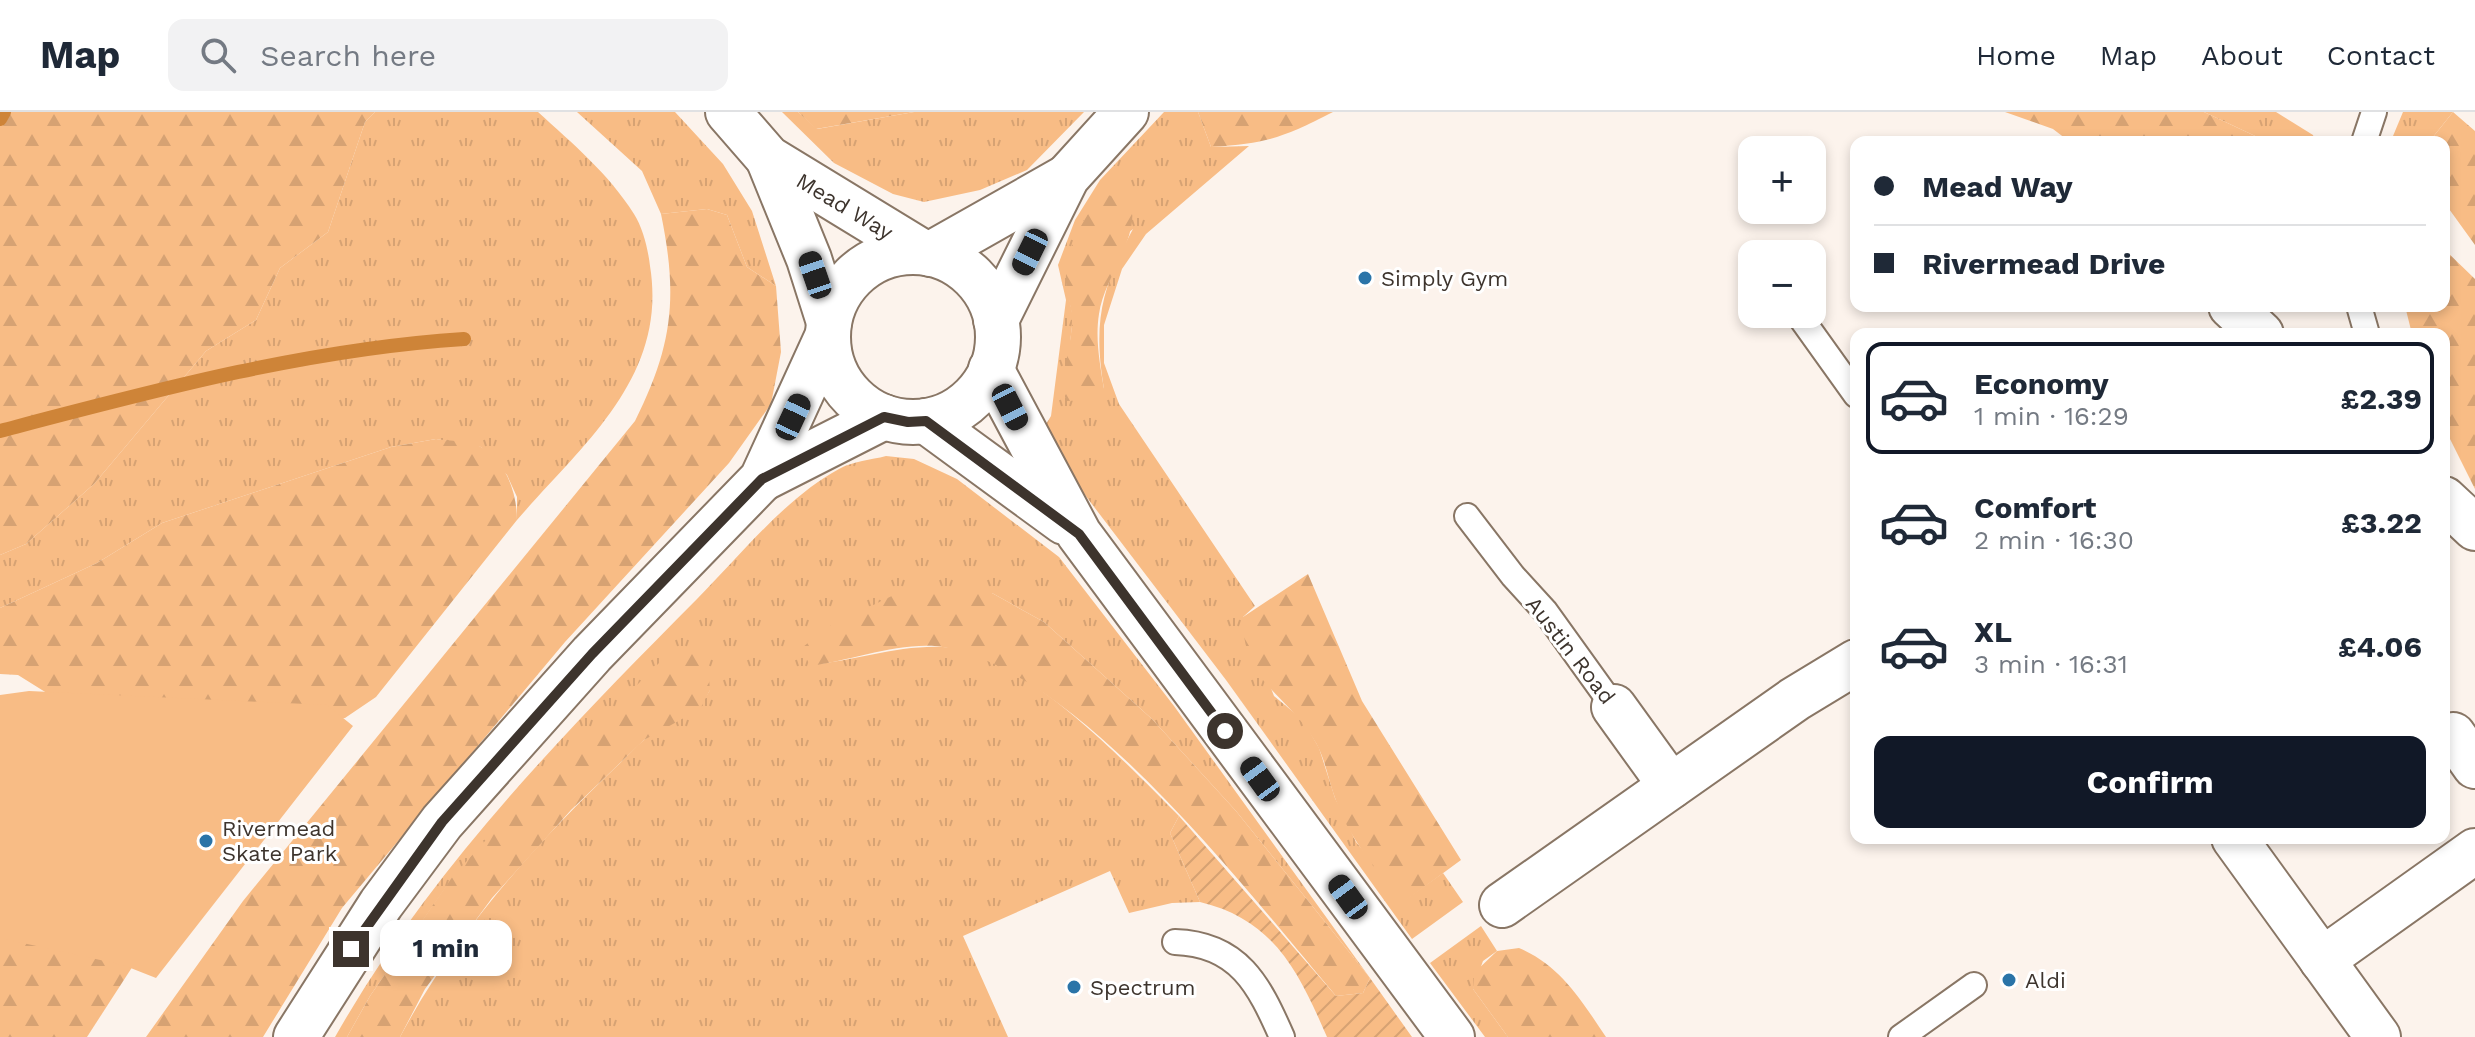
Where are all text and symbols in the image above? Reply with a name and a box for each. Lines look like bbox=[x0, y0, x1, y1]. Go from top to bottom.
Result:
search box bbox=[168, 19, 728, 91]
text: Map bbox=[40, 33, 120, 77]
icon: search bbox=[196, 33, 240, 77]
text: Search here bbox=[260, 38, 436, 73]
text: Home bbox=[1976, 39, 2056, 72]
text: Map bbox=[2100, 39, 2157, 72]
text: About bbox=[2201, 39, 2283, 72]
text: Contact bbox=[2327, 39, 2435, 72]
map controls bbox=[1738, 136, 1826, 328]
button: + bbox=[1738, 136, 1826, 224]
street label: Mead Way bbox=[792, 168, 898, 245]
text: Mead Way bbox=[1922, 169, 2073, 204]
car bbox=[1009, 225, 1051, 279]
button: − bbox=[1738, 240, 1826, 328]
text: Rivermead Drive bbox=[1922, 246, 2165, 281]
car bbox=[796, 248, 834, 302]
place label: Simply Gym bbox=[1381, 266, 1508, 291]
marker: Simply Gym bbox=[1356, 269, 1374, 287]
icon: car bbox=[1878, 362, 1950, 434]
text: Economy bbox=[1974, 366, 2109, 401]
car bbox=[988, 380, 1032, 434]
text: £2.39 bbox=[2341, 381, 2422, 416]
car bbox=[772, 390, 814, 444]
text: 1 min · 16:29 bbox=[1974, 401, 2129, 431]
icon: car bbox=[1878, 486, 1950, 558]
text: Comfort bbox=[1974, 490, 2096, 525]
text: £3.22 bbox=[2341, 505, 2422, 540]
text: 2 min · 16:30 bbox=[1974, 525, 2134, 555]
street label: Austin Road bbox=[1521, 592, 1620, 709]
icon: car bbox=[1878, 610, 1950, 682]
text: XL bbox=[1974, 614, 2012, 649]
text: £4.06 bbox=[2338, 629, 2422, 664]
text: 3 min · 16:31 bbox=[1974, 649, 2128, 679]
route start bbox=[1207, 713, 1243, 749]
button: Confirm bbox=[1874, 736, 2426, 828]
car bbox=[1236, 753, 1284, 805]
place label: Rivermead Skate Park bbox=[222, 816, 337, 866]
marker: Rivermead Skate Park bbox=[197, 832, 215, 850]
car bbox=[1324, 871, 1372, 923]
callout: 1 min bbox=[379, 921, 511, 977]
route end bbox=[333, 931, 369, 967]
text: 1 min bbox=[413, 933, 479, 963]
place label: Aldi bbox=[2025, 968, 2066, 993]
marker: Aldi bbox=[2000, 971, 2018, 989]
place label: Spectrum bbox=[1090, 975, 1196, 1000]
marker: Spectrum bbox=[1065, 978, 1083, 996]

